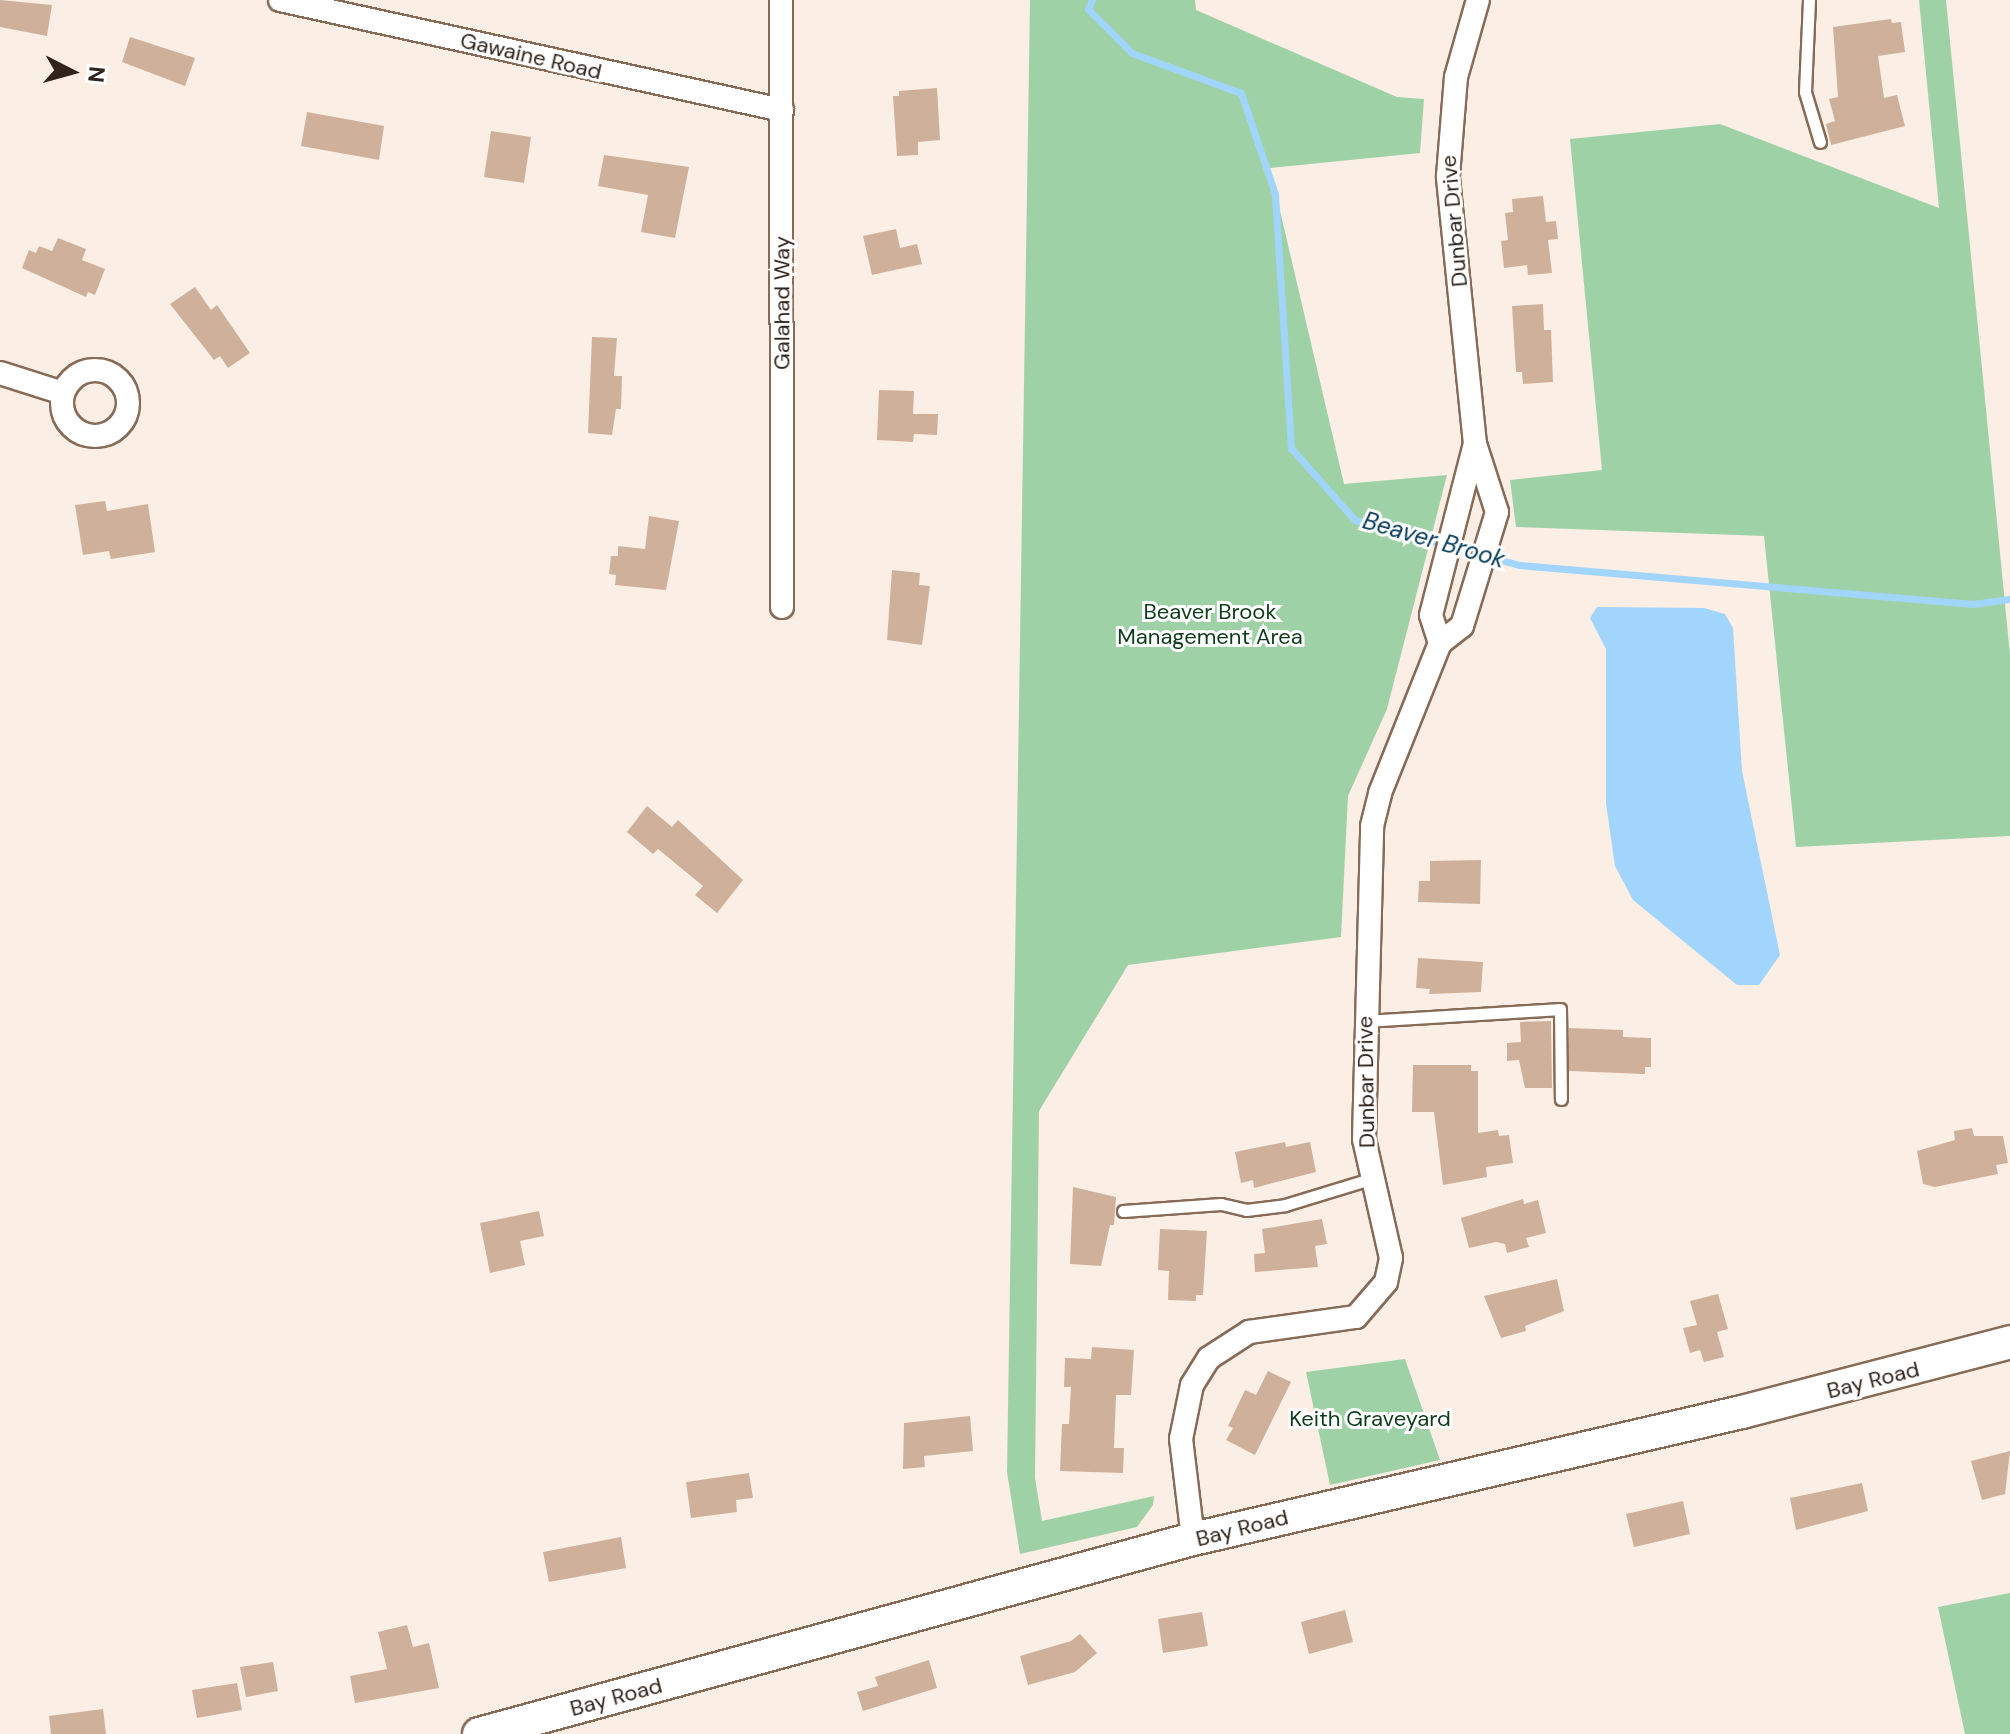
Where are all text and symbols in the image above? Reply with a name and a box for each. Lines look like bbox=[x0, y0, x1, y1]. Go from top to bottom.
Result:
street label: Gawaine Road bbox=[458, 27, 604, 85]
north arrow bbox=[32, 32, 112, 112]
text: N bbox=[81, 65, 112, 84]
street label: Dunbar Drive bbox=[1435, 154, 1473, 288]
street label: Galahad Way bbox=[769, 236, 795, 370]
water label: Beaver Brook bbox=[1360, 506, 1508, 574]
park label: Beaver Brook Management Area bbox=[1117, 598, 1303, 650]
street label: Dunbar Drive bbox=[1352, 1016, 1380, 1148]
street label: Bay Road bbox=[1824, 1356, 1922, 1404]
park label: Keith Graveyard bbox=[1289, 1406, 1451, 1432]
street label: Bay Road bbox=[1193, 1504, 1291, 1552]
street label: Bay Road bbox=[567, 1672, 665, 1722]

